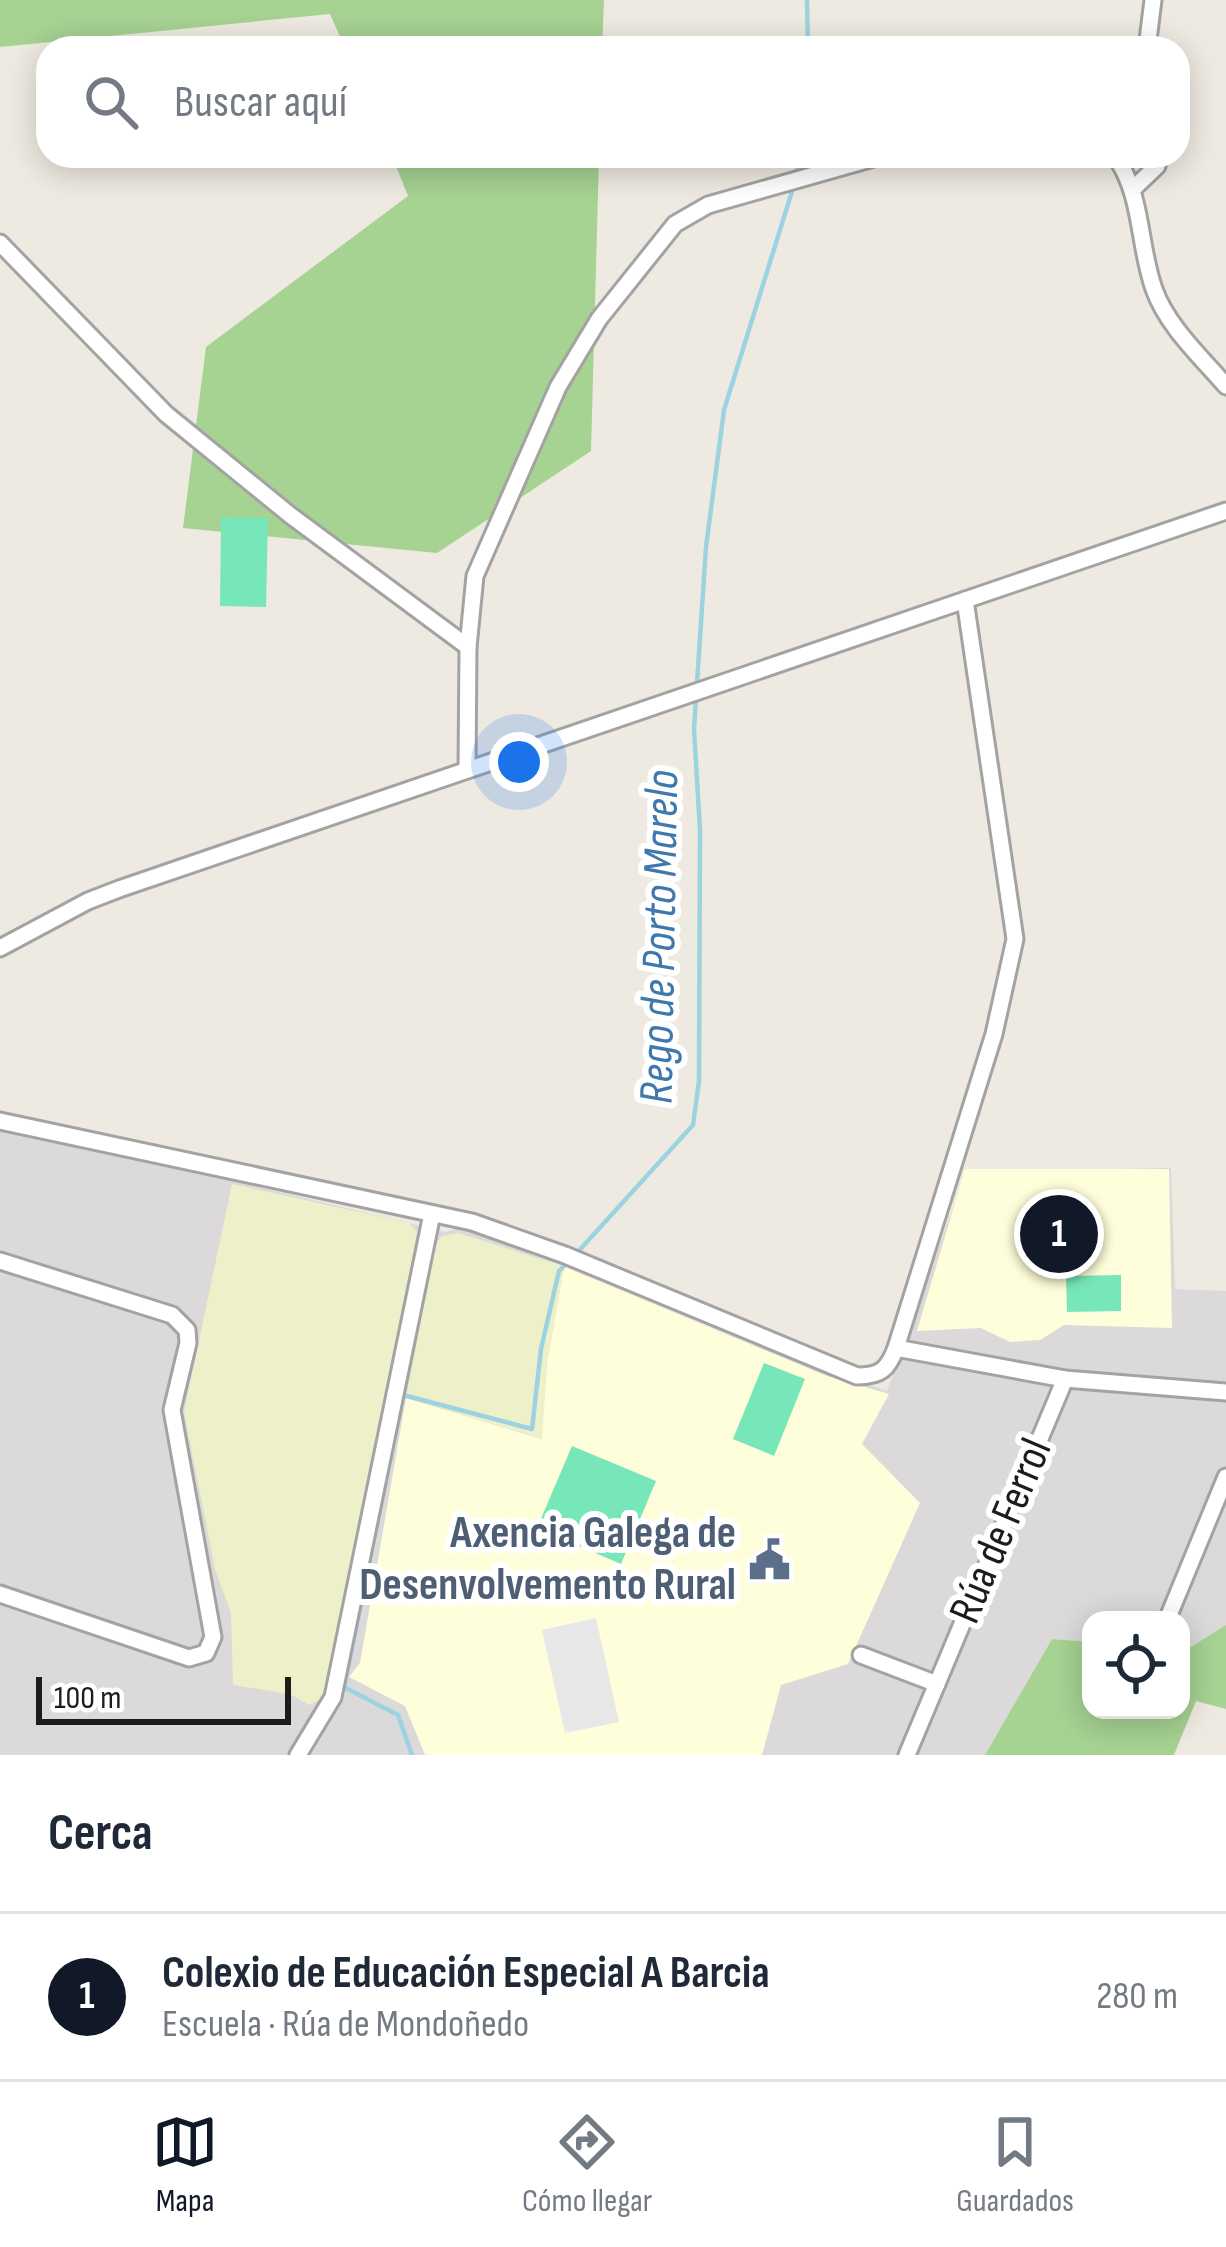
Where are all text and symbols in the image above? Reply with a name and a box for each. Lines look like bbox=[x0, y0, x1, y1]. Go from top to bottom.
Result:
search box bbox=[36, 36, 1190, 168]
icon: search bbox=[78, 69, 144, 135]
text: Buscar aquí bbox=[174, 75, 347, 130]
your location bbox=[489, 732, 549, 792]
water label: Rego de Porto Marelo bbox=[629, 770, 691, 1104]
pin: 1 bbox=[1020, 1189, 1098, 1279]
street label: Rúa de Ferrol bbox=[938, 1431, 1064, 1631]
place label: Axencia Galega de Desenvolvemento Rural bbox=[359, 1506, 736, 1613]
public building icon: Axencia Galega de Desenvolvemento Rural bbox=[747, 1536, 793, 1582]
map controls bbox=[1082, 1611, 1190, 1719]
button: locate bbox=[1082, 1611, 1190, 1719]
scale bar bbox=[36, 1671, 291, 1724]
text: 100 m bbox=[54, 1678, 121, 1718]
text: Cerca bbox=[48, 1803, 153, 1864]
text: Colexio de Educación Especial A Barcia bbox=[162, 1946, 770, 2001]
text: 1 bbox=[79, 1973, 95, 2020]
text: 280 m bbox=[1096, 1973, 1178, 2020]
text: Escuela · Rúa de Mondoñedo bbox=[162, 2001, 529, 2048]
tab: Mapa bbox=[152, 2109, 218, 2221]
tab: Cómo llegar bbox=[522, 2109, 652, 2221]
tab: Guardados bbox=[956, 2109, 1074, 2221]

